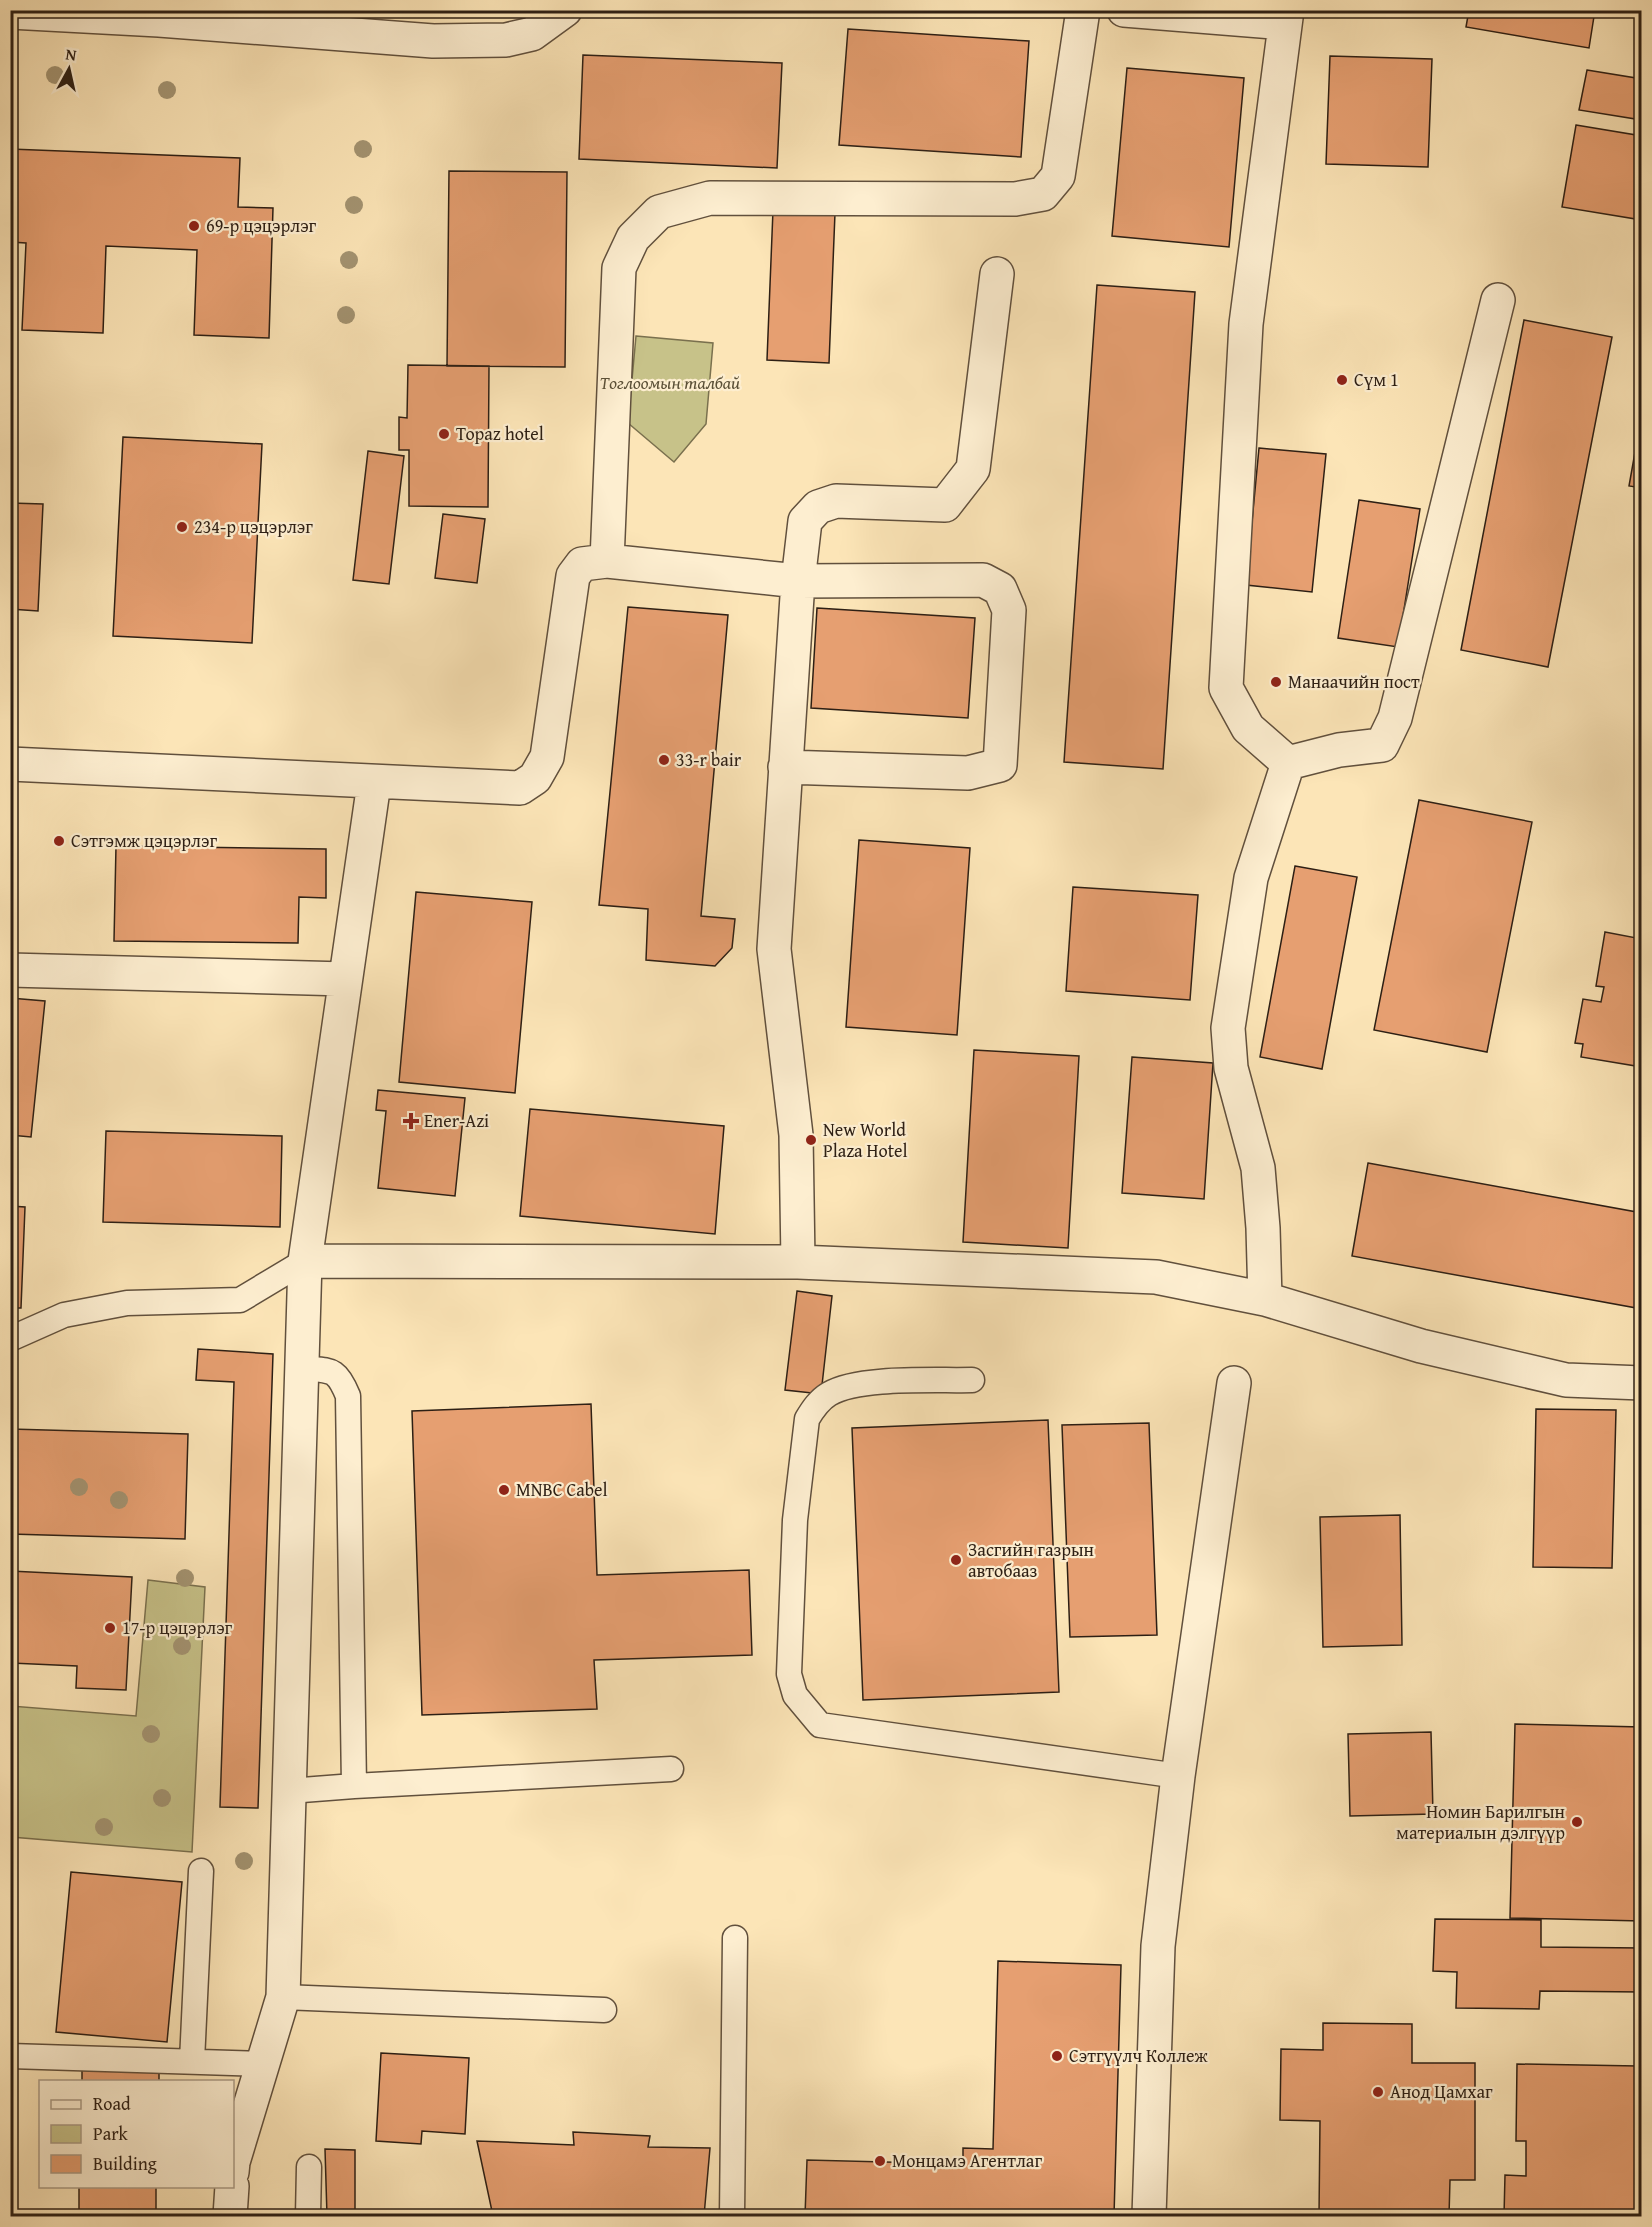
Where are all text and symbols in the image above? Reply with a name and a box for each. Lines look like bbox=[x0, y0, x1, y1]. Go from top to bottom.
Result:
north arrow bbox=[39, 39, 99, 99]
text: N bbox=[64, 42, 78, 67]
place label: 69-р цэцэрлэг bbox=[206, 212, 317, 239]
marker: 69-р цэцэрлэг bbox=[187, 219, 201, 233]
place label: Сүм 1 bbox=[1354, 366, 1399, 393]
park label: Тоглоомын талбай bbox=[600, 369, 740, 396]
marker: Сүм 1 bbox=[1335, 373, 1349, 387]
place label: Topaz hotel bbox=[456, 420, 544, 447]
marker: Topaz hotel bbox=[437, 427, 451, 441]
place label: 234-р цэцэрлэг bbox=[194, 513, 313, 540]
marker: 234-р цэцэрлэг bbox=[175, 520, 189, 534]
place label: Манаачийн пост bbox=[1288, 668, 1420, 695]
marker: Манаачийн пост bbox=[1269, 675, 1283, 689]
place label: 33-r bair bbox=[676, 746, 742, 773]
marker: 33-r bair bbox=[657, 753, 671, 767]
place label: Сэтгэмж цэцэрлэг bbox=[71, 827, 217, 854]
marker: Сэтгэмж цэцэрлэг bbox=[52, 834, 66, 848]
place label: Ener-Azi bbox=[424, 1107, 489, 1134]
marker: Ener-Azi bbox=[402, 1112, 420, 1130]
place label: New World Plaza Hotel bbox=[823, 1116, 908, 1164]
marker: New World Plaza Hotel bbox=[804, 1133, 818, 1147]
place label: MNBC Cabel bbox=[516, 1476, 608, 1503]
marker: MNBC Cabel bbox=[497, 1483, 511, 1497]
place label: Засгийн газрын автобааз bbox=[968, 1536, 1094, 1584]
marker: Засгийн газрын автобааз bbox=[949, 1553, 963, 1567]
place label: 17-р цэцэрлэг bbox=[122, 1614, 233, 1641]
marker: 17-р цэцэрлэг bbox=[103, 1621, 117, 1635]
place label: Номин Барилгын материалын дэлгүүр bbox=[1396, 1798, 1565, 1846]
marker: Номин Барилгын материалын дэлгүүр bbox=[1570, 1815, 1584, 1829]
place label: Сэтгүүлч Коллеж bbox=[1069, 2042, 1208, 2069]
marker: Сэтгүүлч Коллеж bbox=[1050, 2049, 1064, 2063]
place label: Анод Цамхаг bbox=[1390, 2078, 1493, 2105]
legend bbox=[39, 2080, 234, 2188]
marker: Анод Цамхаг bbox=[1371, 2085, 1385, 2099]
text: Road bbox=[93, 2090, 131, 2117]
text: Park bbox=[93, 2120, 129, 2147]
place label: Монцамэ Агентлаг bbox=[892, 2147, 1042, 2174]
text: Building bbox=[93, 2150, 157, 2177]
marker: Монцамэ Агентлаг bbox=[873, 2154, 887, 2168]

